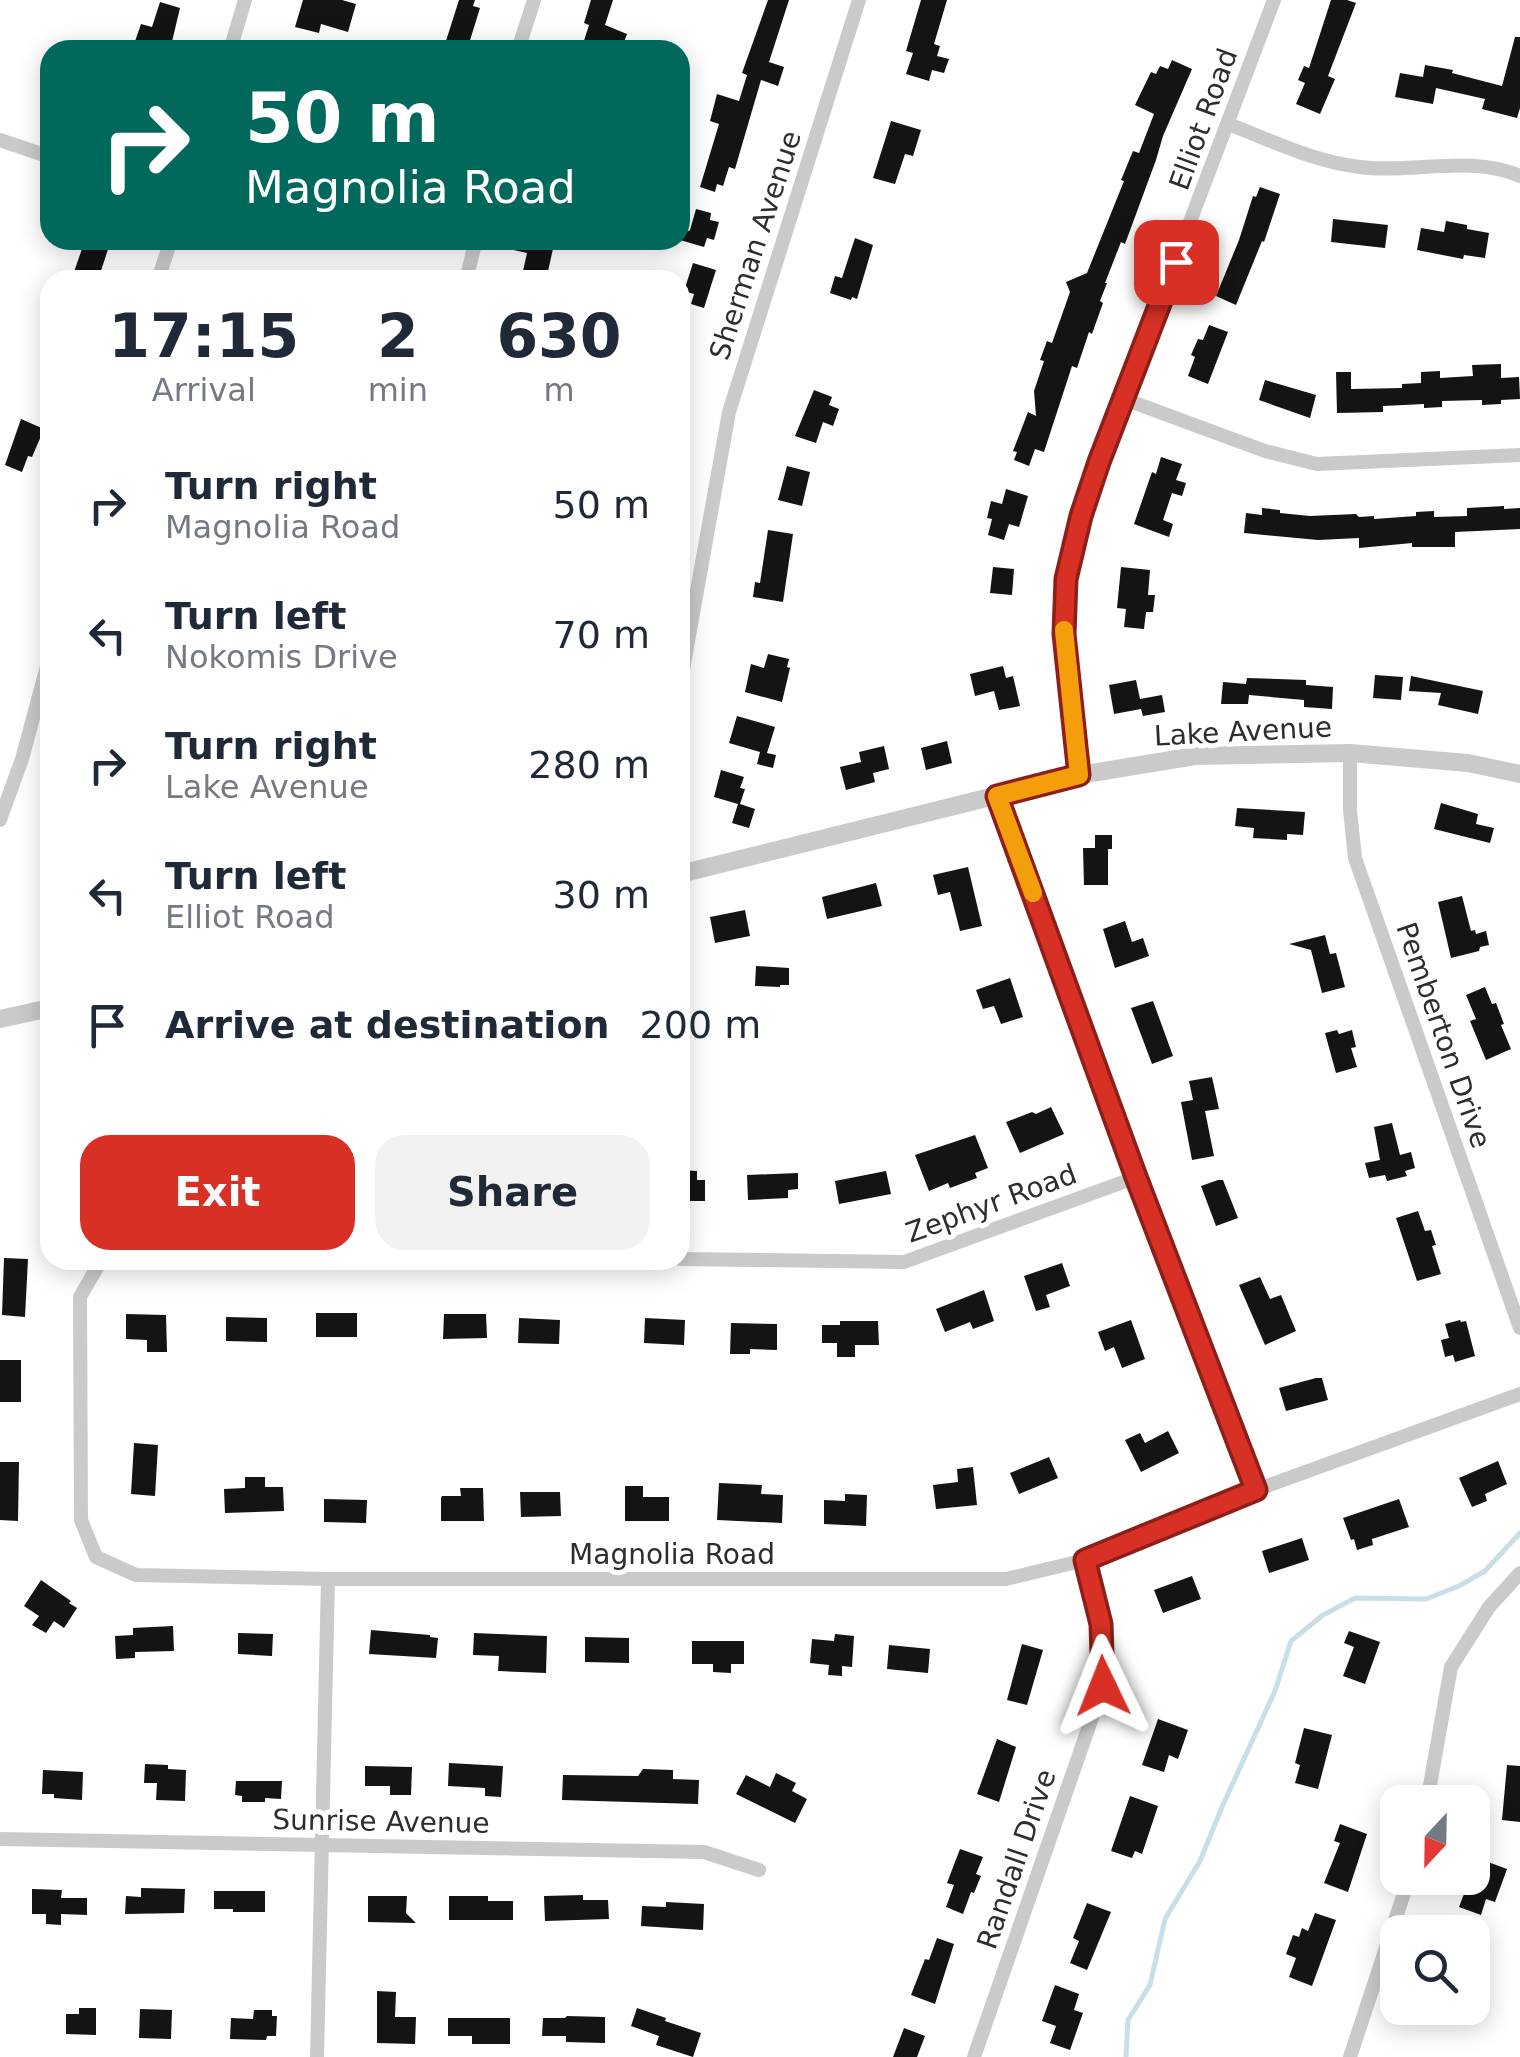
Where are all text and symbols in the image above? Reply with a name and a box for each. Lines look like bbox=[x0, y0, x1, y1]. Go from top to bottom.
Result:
street label: Elliot Road bbox=[1163, 44, 1244, 194]
text: 50 m bbox=[245, 77, 440, 159]
icon: right bbox=[80, 80, 210, 210]
street label: Sherman Avenue bbox=[703, 126, 808, 364]
text: Magnolia Road bbox=[245, 161, 576, 214]
pin bbox=[1134, 220, 1219, 305]
icon: arrive bbox=[1149, 235, 1204, 290]
text: 17:15 bbox=[108, 301, 299, 371]
text: 2 bbox=[377, 301, 419, 371]
text: 630 bbox=[496, 301, 622, 371]
text: Arrival bbox=[152, 371, 256, 409]
text: min bbox=[368, 371, 428, 409]
text: m bbox=[543, 371, 575, 409]
text: Turn right bbox=[165, 464, 377, 508]
icon: right bbox=[80, 478, 135, 533]
text: 50 m bbox=[553, 483, 650, 527]
text: Magnolia Road bbox=[165, 508, 400, 546]
text: Turn left bbox=[165, 594, 346, 638]
icon: left bbox=[80, 608, 135, 663]
text: 70 m bbox=[553, 613, 650, 657]
text: Nokomis Drive bbox=[165, 638, 398, 676]
street label: Lake Avenue bbox=[1153, 710, 1333, 753]
text: Turn right bbox=[165, 724, 377, 768]
icon: right bbox=[80, 738, 135, 793]
text: 280 m bbox=[528, 743, 650, 787]
text: Lake Avenue bbox=[165, 768, 369, 806]
text: Turn left bbox=[165, 854, 346, 898]
icon: left bbox=[80, 868, 135, 923]
text: 30 m bbox=[553, 873, 650, 917]
text: Elliot Road bbox=[165, 898, 334, 936]
street label: Pemberton Drive bbox=[1389, 918, 1498, 1152]
icon: arrive bbox=[80, 998, 135, 1053]
text: Arrive at destination bbox=[165, 1003, 610, 1047]
text: 200 m bbox=[640, 1003, 761, 1047]
button: Exit bbox=[80, 1135, 355, 1250]
button: Share bbox=[375, 1135, 650, 1250]
street label: Zephyr Road bbox=[901, 1157, 1081, 1250]
street label: Magnolia Road bbox=[569, 1538, 775, 1571]
position arrow bbox=[1051, 1634, 1155, 1738]
street label: Randall Drive bbox=[970, 1765, 1063, 1953]
north arrow bbox=[1380, 1785, 1490, 1895]
map controls bbox=[1380, 1785, 1490, 2025]
street label: Sunrise Avenue bbox=[272, 1803, 490, 1840]
button: search bbox=[1380, 1915, 1490, 2025]

